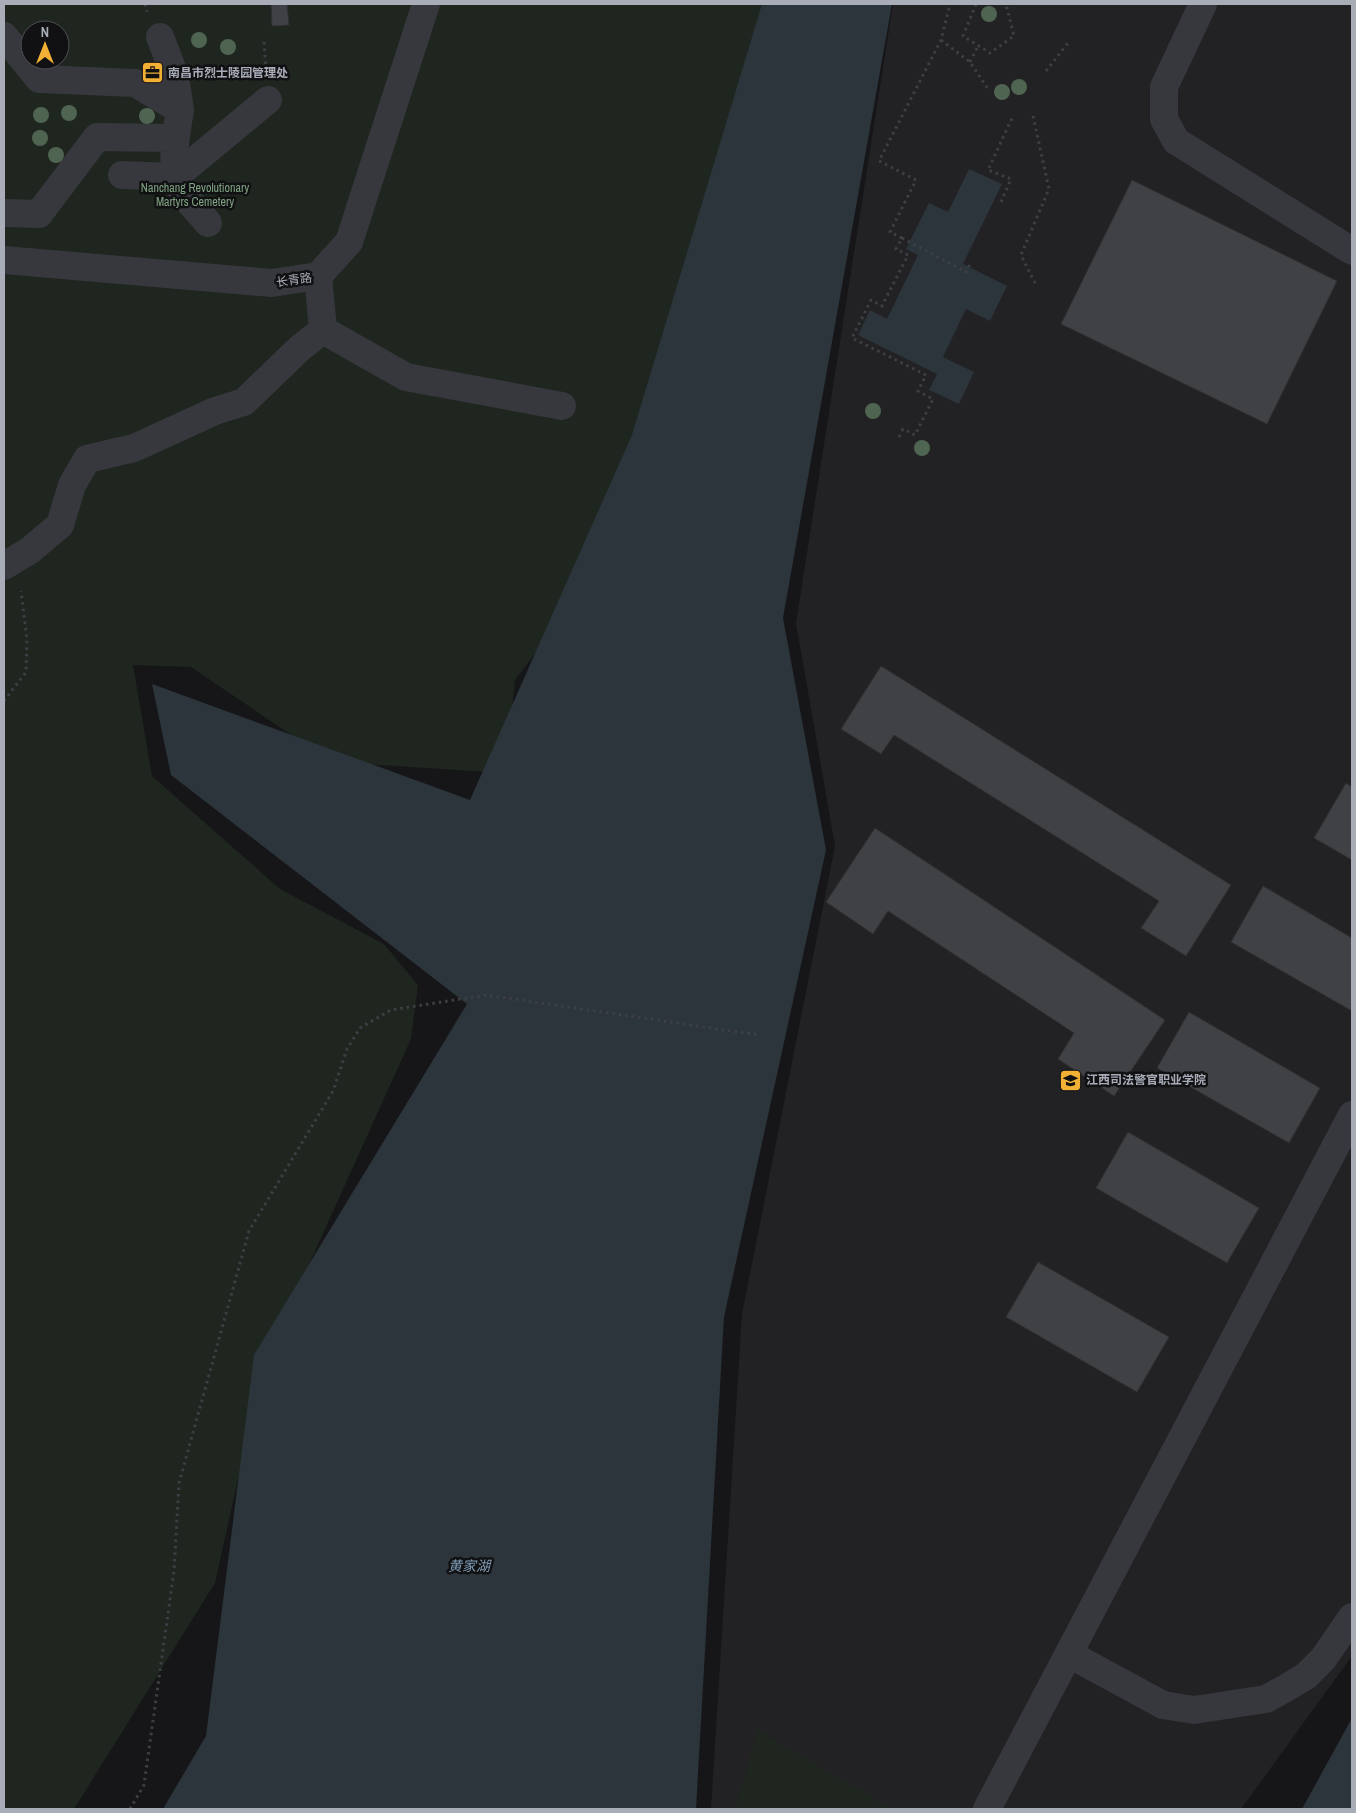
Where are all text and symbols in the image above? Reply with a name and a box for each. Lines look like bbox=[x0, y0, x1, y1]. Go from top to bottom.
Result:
north arrow bbox=[20, 20, 70, 70]
text: N bbox=[41, 23, 49, 41]
office icon: 南昌市烈士陵园管理处 bbox=[140, 61, 164, 85]
place label: 南昌市烈士陵园管理处 bbox=[168, 65, 288, 81]
park label: Nanchang Revolutionary Martyrs Cemetery bbox=[141, 180, 249, 210]
street label: 长青路 bbox=[275, 270, 313, 290]
school or university icon: 江西司法警官职业学院 bbox=[1058, 1068, 1082, 1092]
place label: 江西司法警官职业学院 bbox=[1086, 1072, 1206, 1088]
water label: 黄家湖 bbox=[448, 1557, 492, 1575]

